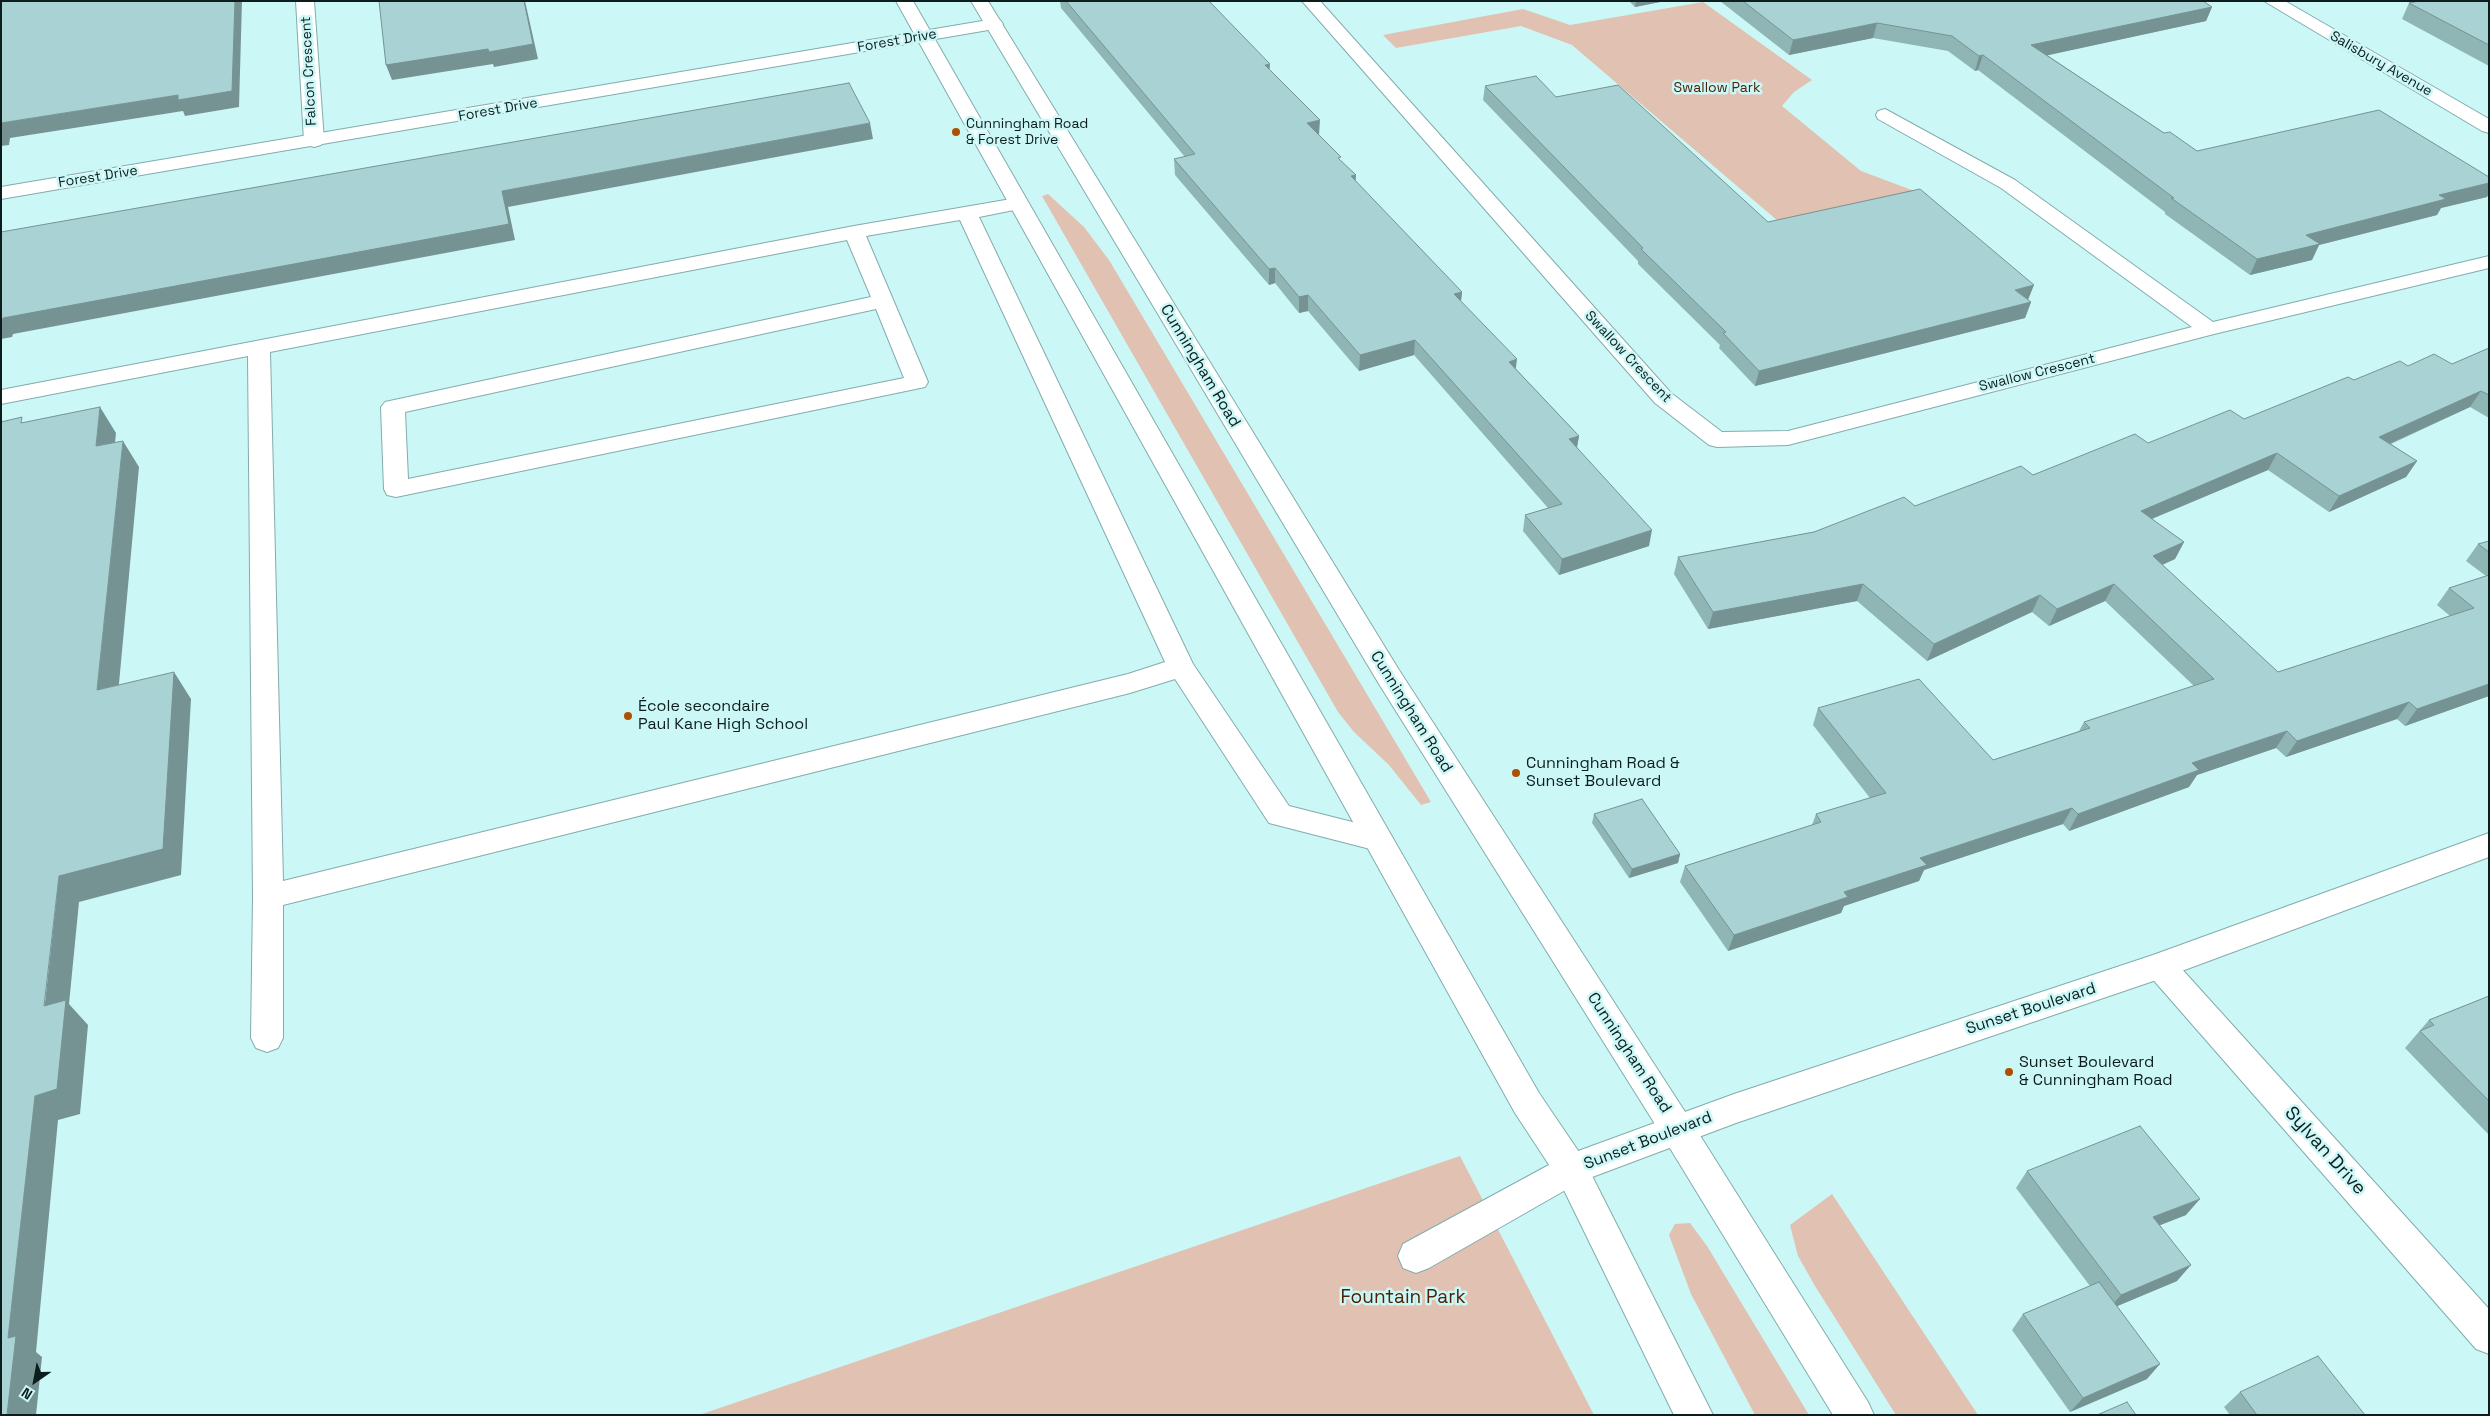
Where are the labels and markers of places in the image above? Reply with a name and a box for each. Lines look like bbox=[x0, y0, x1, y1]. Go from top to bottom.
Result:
place label: Cunningham Road & Forest Drive bbox=[966, 116, 1088, 148]
marker: Cunningham Road & Forest Drive bbox=[950, 126, 962, 138]
place label: École secondaire Paul Kane High School bbox=[638, 697, 808, 735]
marker: École secondaire Paul Kane High School bbox=[622, 710, 634, 722]
place label: Cunningham Road & Sunset Boulevard bbox=[1526, 754, 1680, 792]
marker: Cunningham Road & Sunset Boulevard bbox=[1510, 767, 1522, 779]
place label: Sunset Boulevard & Cunningham Road bbox=[2019, 1053, 2173, 1091]
marker: Sunset Boulevard & Cunningham Road bbox=[2003, 1066, 2015, 1078]

